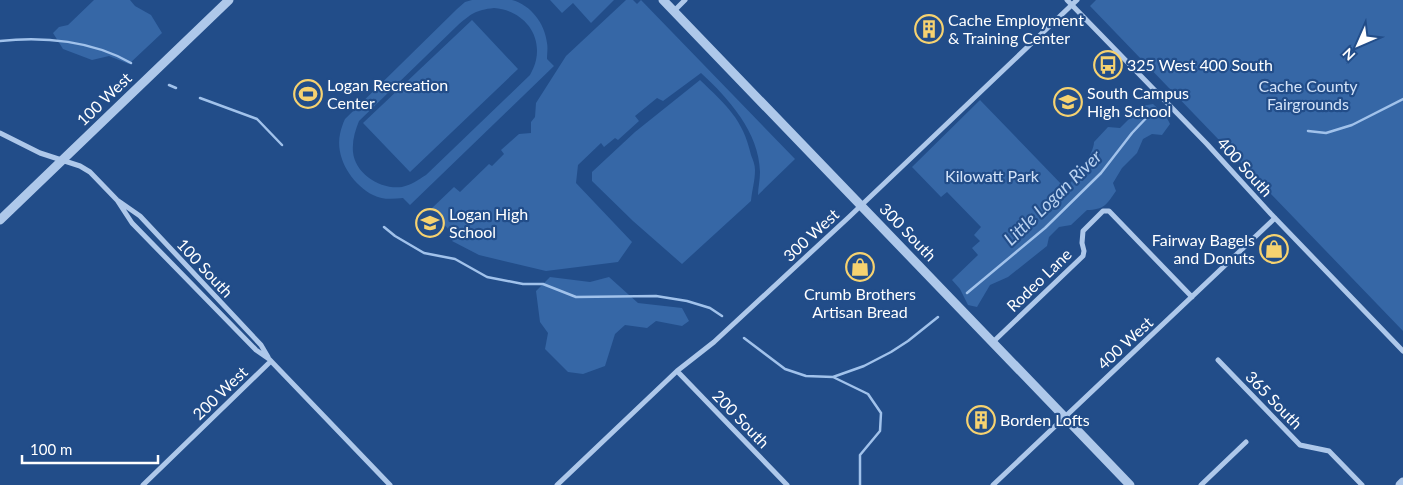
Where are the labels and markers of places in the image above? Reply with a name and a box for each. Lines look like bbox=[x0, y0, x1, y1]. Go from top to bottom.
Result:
place label: Cache Employment & Training Center bbox=[948, 10, 1084, 47]
building icon: Cache Employment & Training Center bbox=[914, 14, 944, 44]
bus stop icon: 325 West 400 South bbox=[1093, 50, 1123, 80]
place label: 325 West 400 South bbox=[1127, 55, 1273, 74]
place label: Logan Recreation Center bbox=[327, 75, 448, 112]
sports icon: Logan Recreation Center bbox=[293, 79, 323, 109]
place label: South Campus High School bbox=[1087, 83, 1189, 120]
school or university icon: South Campus High School bbox=[1053, 87, 1083, 117]
place label: Logan High School bbox=[449, 204, 528, 241]
school or university icon: Logan High School bbox=[415, 208, 445, 238]
place label: Fairway Bagels and Donuts bbox=[1152, 230, 1255, 267]
shop icon: Fairway Bagels and Donuts bbox=[1259, 234, 1289, 264]
shop icon: Crumb Brothers Artisan Bread bbox=[845, 252, 875, 282]
place label: Crumb Brothers Artisan Bread bbox=[804, 284, 916, 321]
building icon: Borden Lofts bbox=[966, 405, 996, 435]
place label: Borden Lofts bbox=[1000, 410, 1090, 429]

